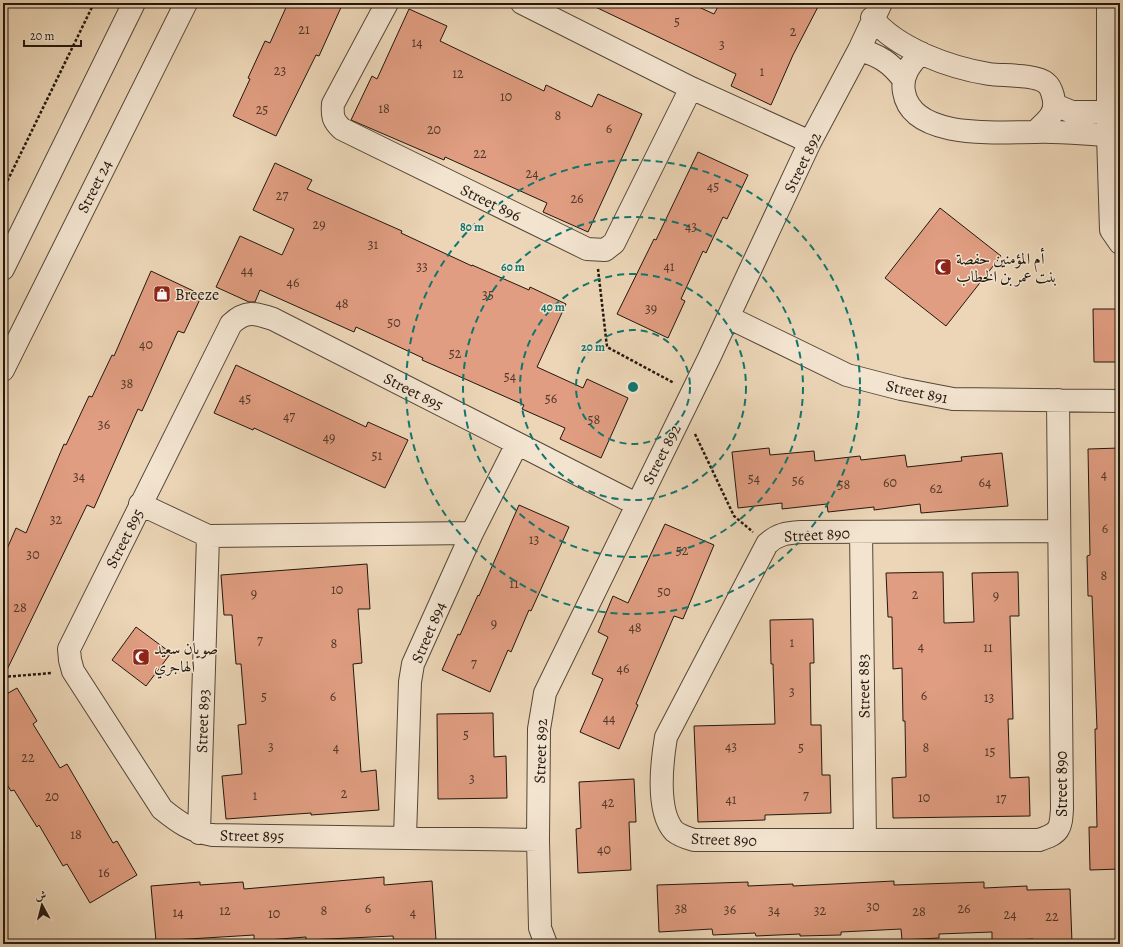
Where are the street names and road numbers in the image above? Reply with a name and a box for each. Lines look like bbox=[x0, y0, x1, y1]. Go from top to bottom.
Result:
street label: Street 892 bbox=[779, 128, 827, 197]
street label: Street 24 bbox=[72, 156, 118, 217]
street label: Street 896 bbox=[457, 179, 525, 227]
street label: Street 895 bbox=[380, 367, 447, 416]
street label: Street 891 bbox=[884, 375, 950, 409]
street label: Street 892 bbox=[637, 420, 687, 488]
street label: Street 895 bbox=[100, 505, 149, 572]
street label: Street 890 bbox=[783, 522, 851, 548]
street label: Street 894 bbox=[406, 598, 452, 667]
street label: Street 883 bbox=[852, 653, 876, 719]
street label: Street 893 bbox=[191, 689, 215, 754]
street label: Street 892 bbox=[529, 718, 553, 784]
street label: Street 890 bbox=[1051, 751, 1073, 817]
street label: Street 895 bbox=[220, 824, 285, 848]
street label: Street 890 bbox=[691, 828, 757, 852]

